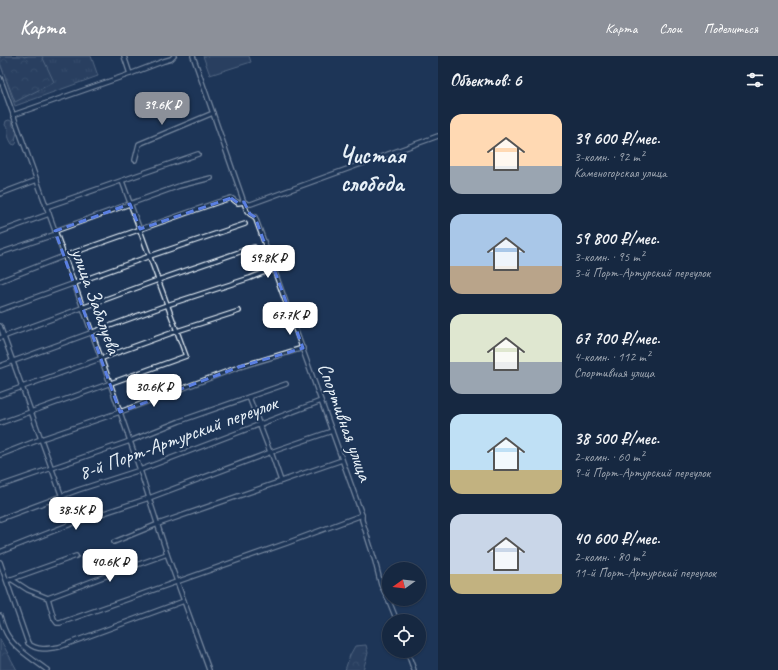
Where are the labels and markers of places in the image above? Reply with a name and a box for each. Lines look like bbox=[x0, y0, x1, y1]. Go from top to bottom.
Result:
pin: 39.6K ₽ bbox=[125, 92, 199, 126]
pin: 59.8K ₽ bbox=[231, 245, 305, 279]
pin: 67.7K ₽ bbox=[253, 302, 327, 336]
pin: 30.6K ₽ bbox=[117, 374, 191, 408]
pin: 38.5K ₽ bbox=[39, 497, 113, 531]
pin: 40.6K ₽ bbox=[73, 549, 147, 583]

